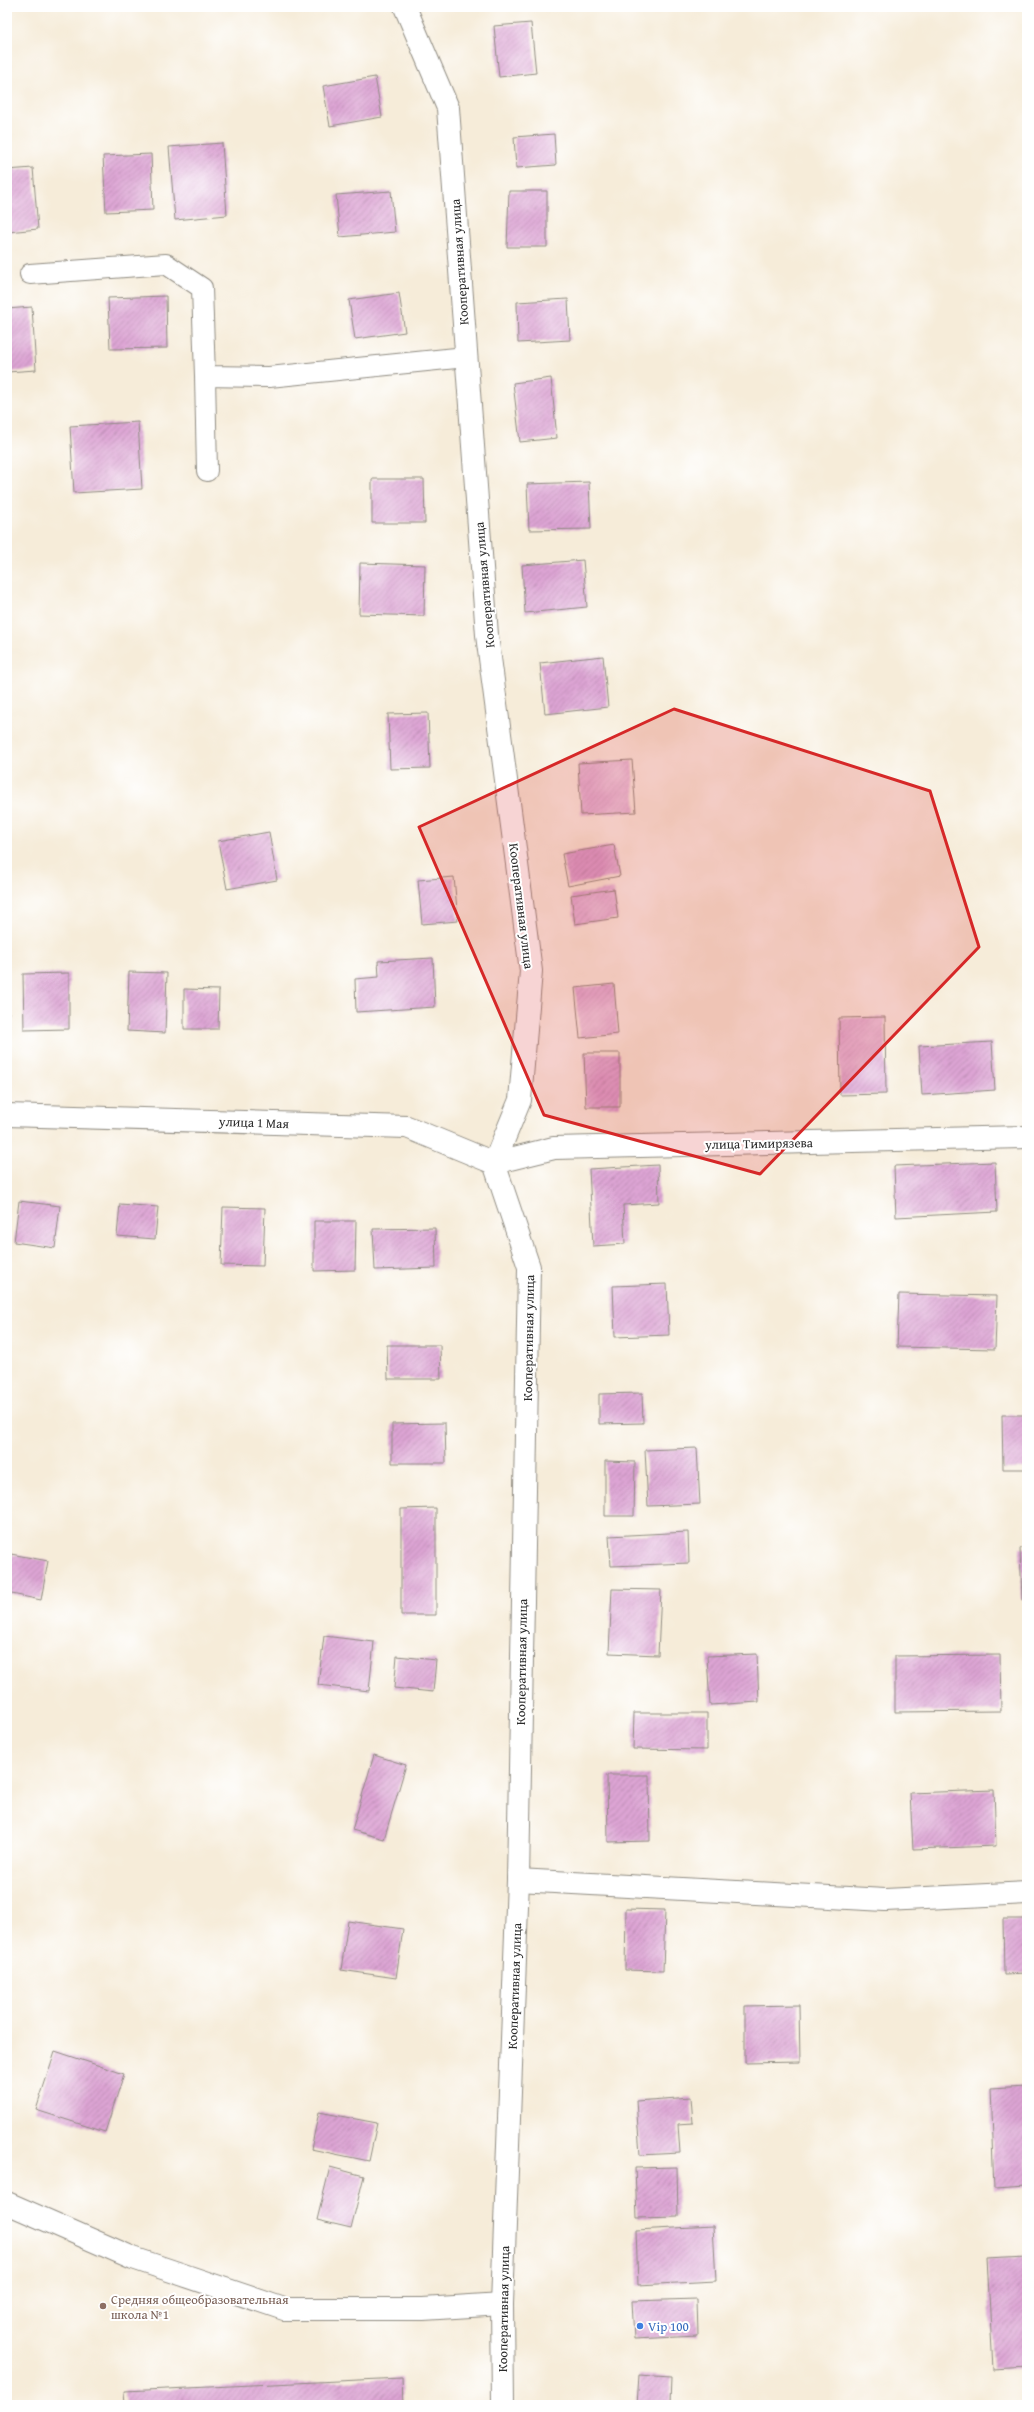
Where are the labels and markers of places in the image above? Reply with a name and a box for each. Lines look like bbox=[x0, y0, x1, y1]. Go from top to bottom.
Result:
place label: Средняя общеобразовательная школа №1 bbox=[111, 2290, 289, 2324]
marker: Средняя общеобразовательная школа №1 bbox=[98, 2301, 108, 2311]
place label: Vip 100 bbox=[648, 2317, 689, 2336]
marker: Vip 100 bbox=[635, 2321, 645, 2331]

